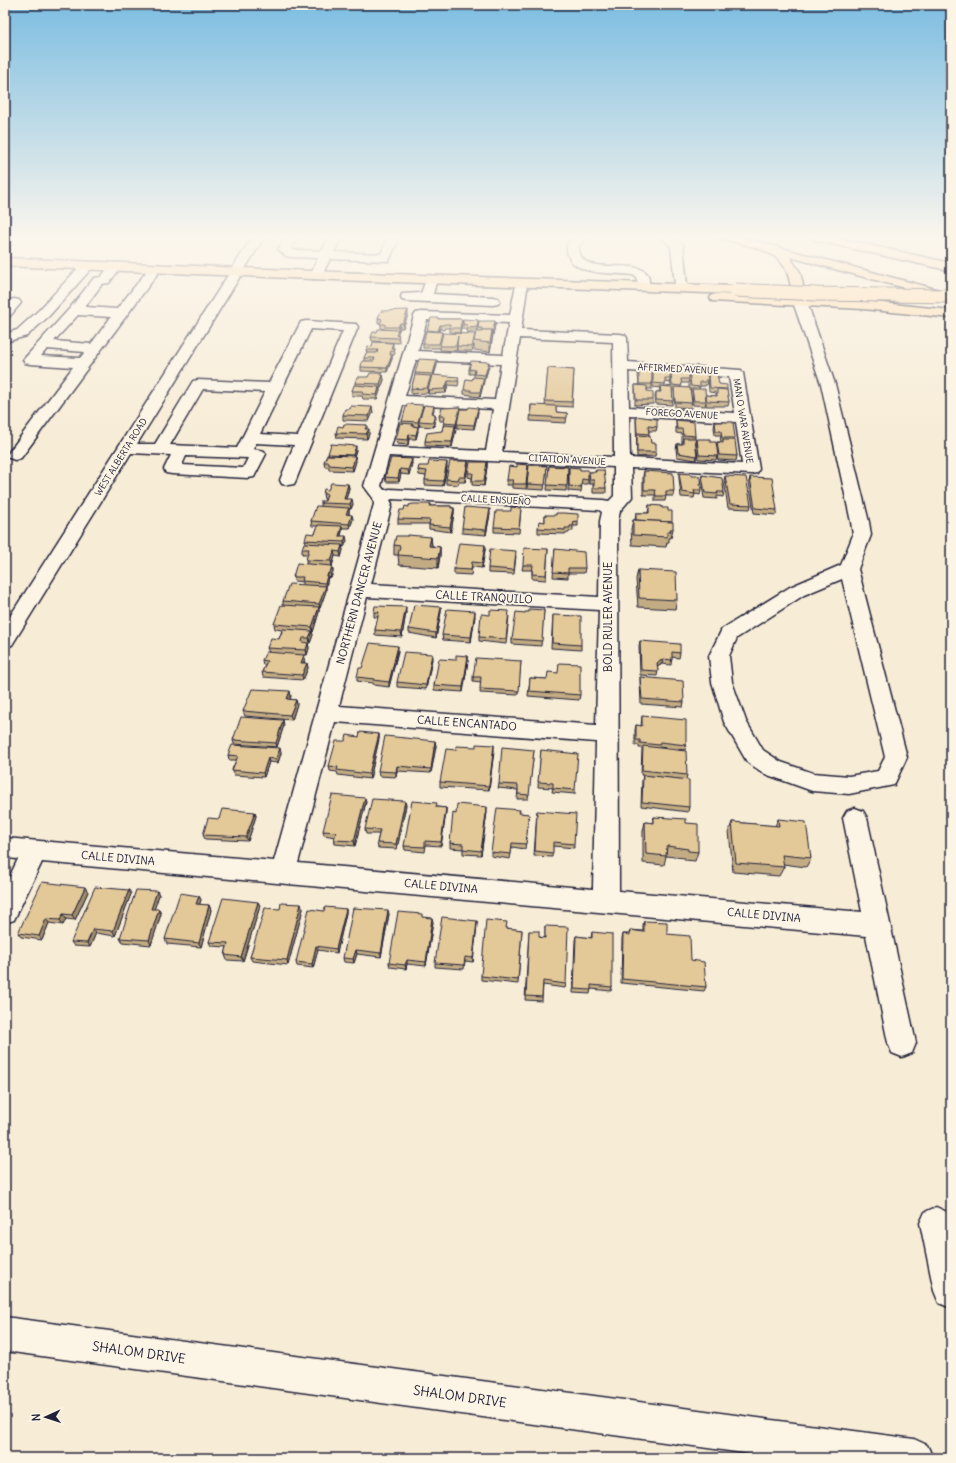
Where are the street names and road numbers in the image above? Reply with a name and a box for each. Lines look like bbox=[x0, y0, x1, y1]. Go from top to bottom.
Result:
street label: AFFIRMED AVENUE bbox=[637, 361, 719, 376]
street label: MAN O WAR AVENUE bbox=[731, 377, 756, 464]
street label: FOREGO AVENUE bbox=[645, 406, 719, 421]
street label: WEST ALBERTA ROAD bbox=[92, 416, 149, 498]
street label: CITATION AVENUE bbox=[528, 452, 606, 467]
street label: CALLE ENSUEÑO bbox=[461, 492, 531, 507]
street label: NORTHERN DANCER AVENUE bbox=[333, 520, 385, 666]
street label: BOLD RULER AVENUE bbox=[601, 562, 615, 672]
street label: CALLE TRANQUILO bbox=[435, 587, 533, 607]
street label: CALLE ENCANTADO bbox=[417, 713, 517, 733]
street label: CALLE DIVINA bbox=[80, 848, 156, 868]
street label: CALLE DIVINA bbox=[403, 876, 479, 896]
street label: CALLE DIVINA bbox=[726, 905, 802, 925]
street label: SHALOM DRIVE bbox=[91, 1338, 187, 1368]
street label: SHALOM DRIVE bbox=[412, 1382, 508, 1412]

